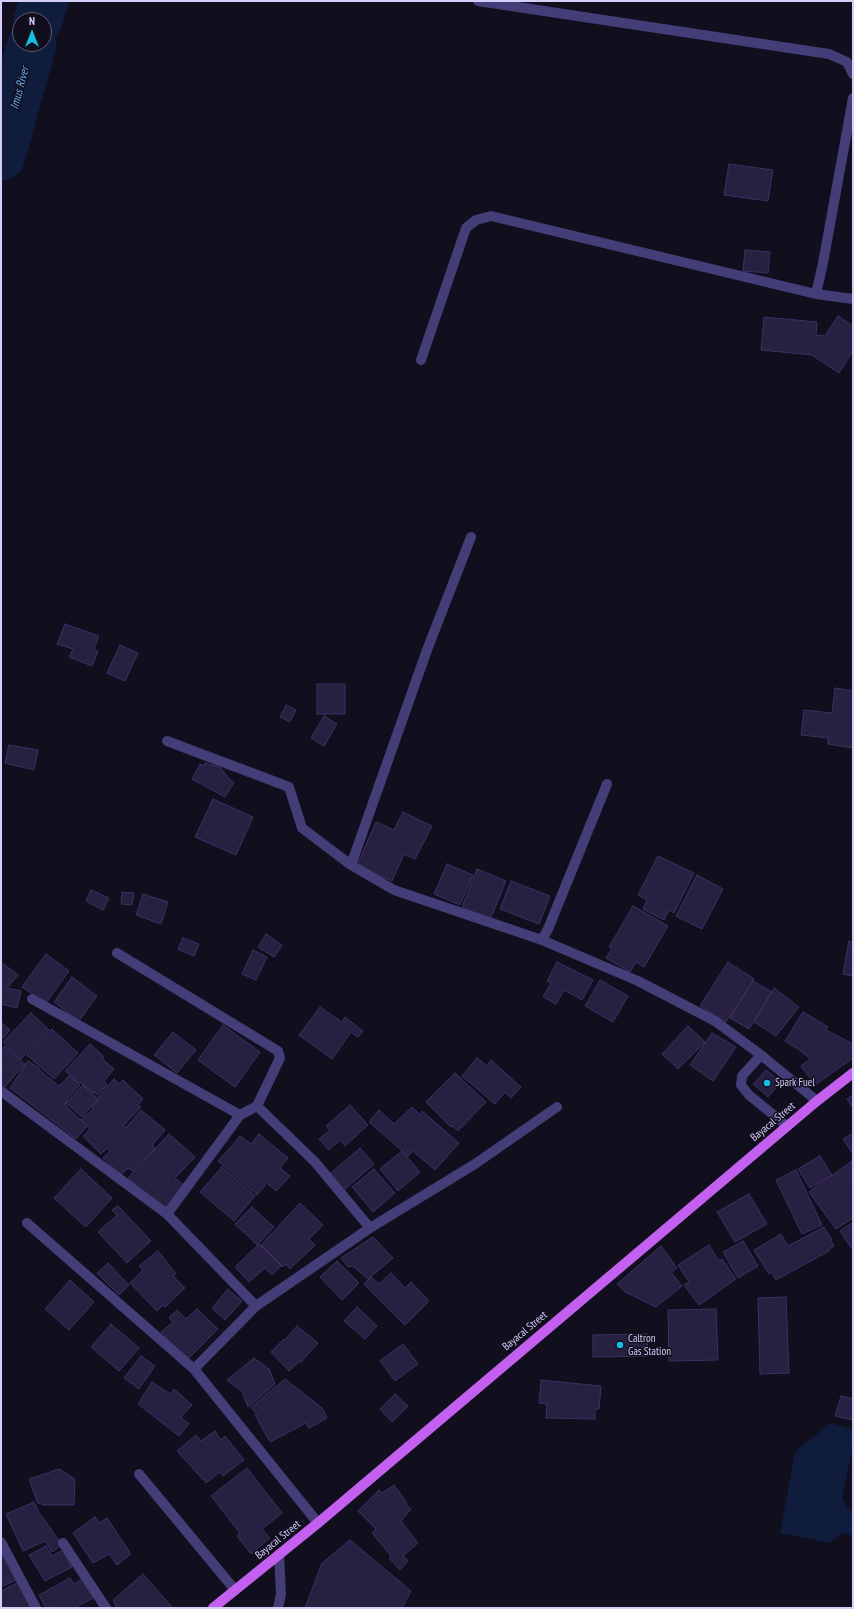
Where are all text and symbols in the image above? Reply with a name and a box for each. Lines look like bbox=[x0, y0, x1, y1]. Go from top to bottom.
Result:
north arrow bbox=[12, 12, 52, 52]
text: N bbox=[29, 14, 35, 28]
water label: Imus River bbox=[7, 65, 33, 111]
place label: Spark Fuel bbox=[775, 1076, 815, 1090]
marker: Spark Fuel bbox=[762, 1078, 772, 1088]
street label: Bayacal Street bbox=[748, 1100, 798, 1144]
street label: Bayacal Street bbox=[500, 1309, 550, 1353]
place label: Caltron Gas Station bbox=[628, 1332, 671, 1358]
marker: Caltron Gas Station bbox=[615, 1340, 625, 1350]
street label: Bayacal Street bbox=[253, 1518, 303, 1562]

